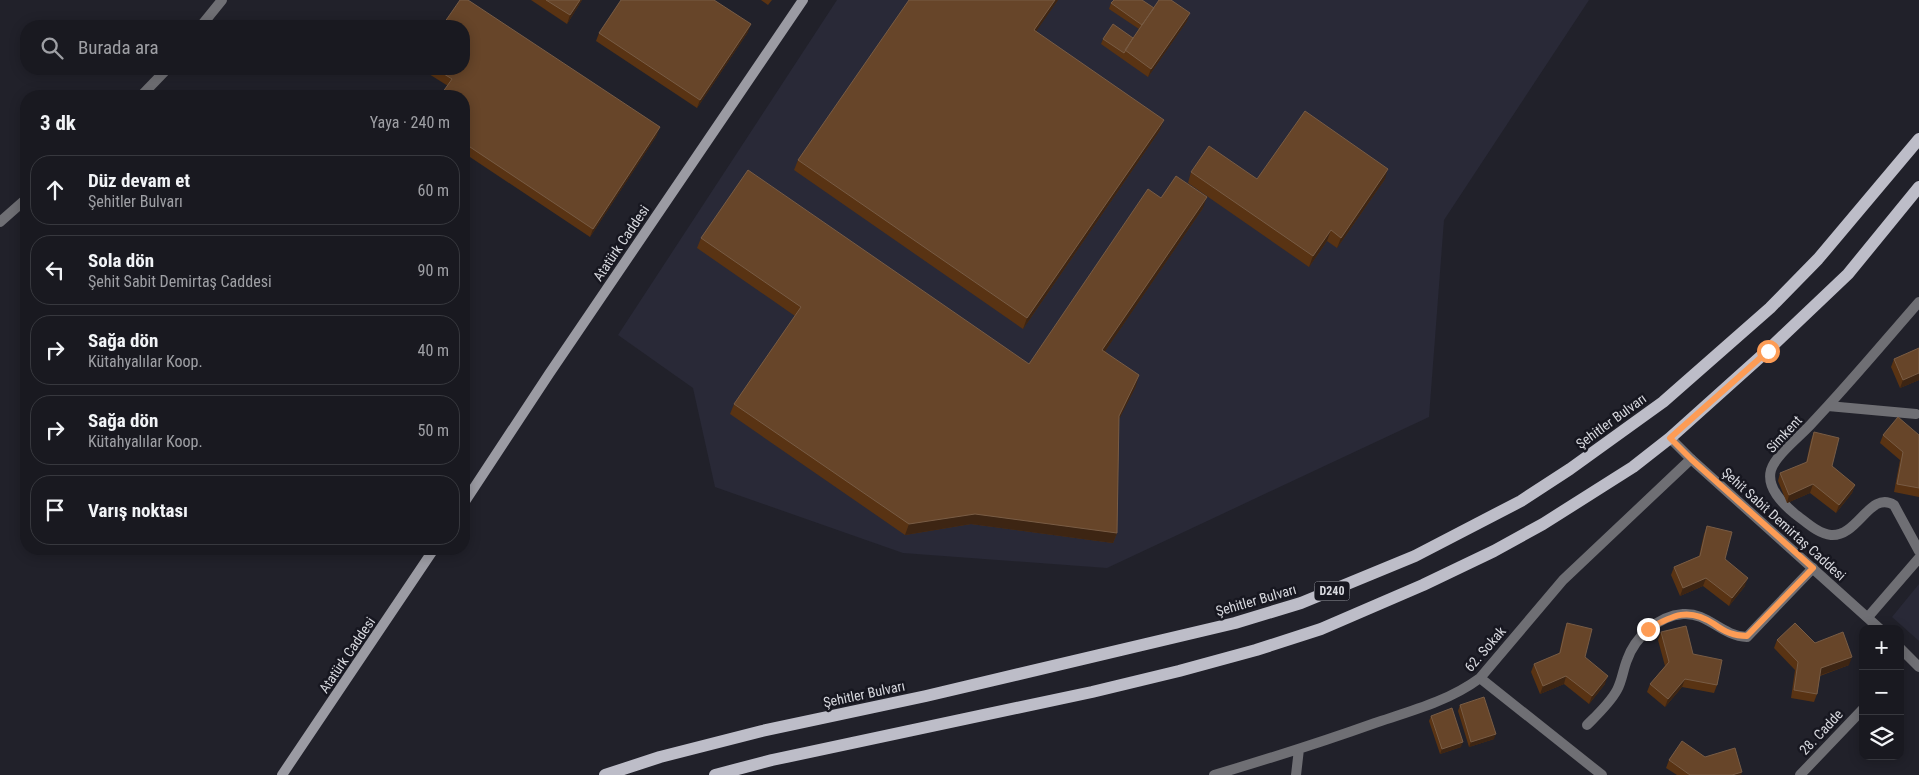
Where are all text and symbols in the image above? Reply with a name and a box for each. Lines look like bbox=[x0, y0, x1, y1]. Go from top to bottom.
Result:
search box bbox=[20, 20, 470, 75]
icon: search bbox=[38, 34, 66, 62]
text: Burada ara bbox=[78, 36, 159, 59]
text: 3 dk bbox=[40, 111, 76, 135]
text: Yaya · 240 m bbox=[370, 113, 450, 132]
text: Düz devam et bbox=[88, 169, 190, 192]
icon: ahead bbox=[41, 176, 69, 204]
text: 60 m bbox=[417, 181, 449, 200]
text: Şehitler Bulvarı bbox=[88, 192, 183, 211]
street label: Atatürk Caddesi bbox=[590, 202, 652, 284]
text: Sola dön bbox=[88, 249, 154, 272]
icon: left bbox=[41, 256, 69, 284]
text: 90 m bbox=[417, 261, 449, 280]
text: Şehit Sabit Demirtaş Caddesi bbox=[88, 272, 272, 291]
text: Sağa dön bbox=[88, 329, 158, 352]
icon: right bbox=[41, 336, 69, 364]
route start bbox=[1757, 340, 1780, 363]
text: 40 m bbox=[417, 341, 449, 360]
text: Kütahyalılar Koop. bbox=[88, 352, 203, 371]
street label: Şehitler Bulvarı bbox=[1573, 390, 1649, 452]
text: Sağa dön bbox=[88, 409, 158, 432]
street label: Simkent bbox=[1763, 412, 1805, 456]
icon: right bbox=[41, 416, 69, 444]
text: 50 m bbox=[417, 421, 449, 440]
text: Kütahyalılar Koop. bbox=[88, 432, 203, 451]
street label: Şehit Sabit Demirtaş Caddesi bbox=[1719, 464, 1849, 584]
icon: arrive bbox=[41, 496, 69, 524]
text: Varış noktası bbox=[88, 499, 188, 522]
street label: Şehitler Bulvarı bbox=[1214, 581, 1298, 619]
road number: D240 bbox=[1314, 582, 1350, 600]
street label: Atatürk Caddesi bbox=[316, 614, 378, 696]
route end bbox=[1637, 618, 1660, 641]
street label: 62. Sokak bbox=[1461, 623, 1509, 675]
map controls bbox=[1859, 625, 1904, 760]
button: + bbox=[1859, 625, 1904, 670]
button: − bbox=[1859, 670, 1904, 715]
street label: Şehitler Bulvarı bbox=[822, 678, 906, 710]
street label: 28. Cadde bbox=[1796, 706, 1846, 758]
button: layers bbox=[1859, 715, 1904, 760]

